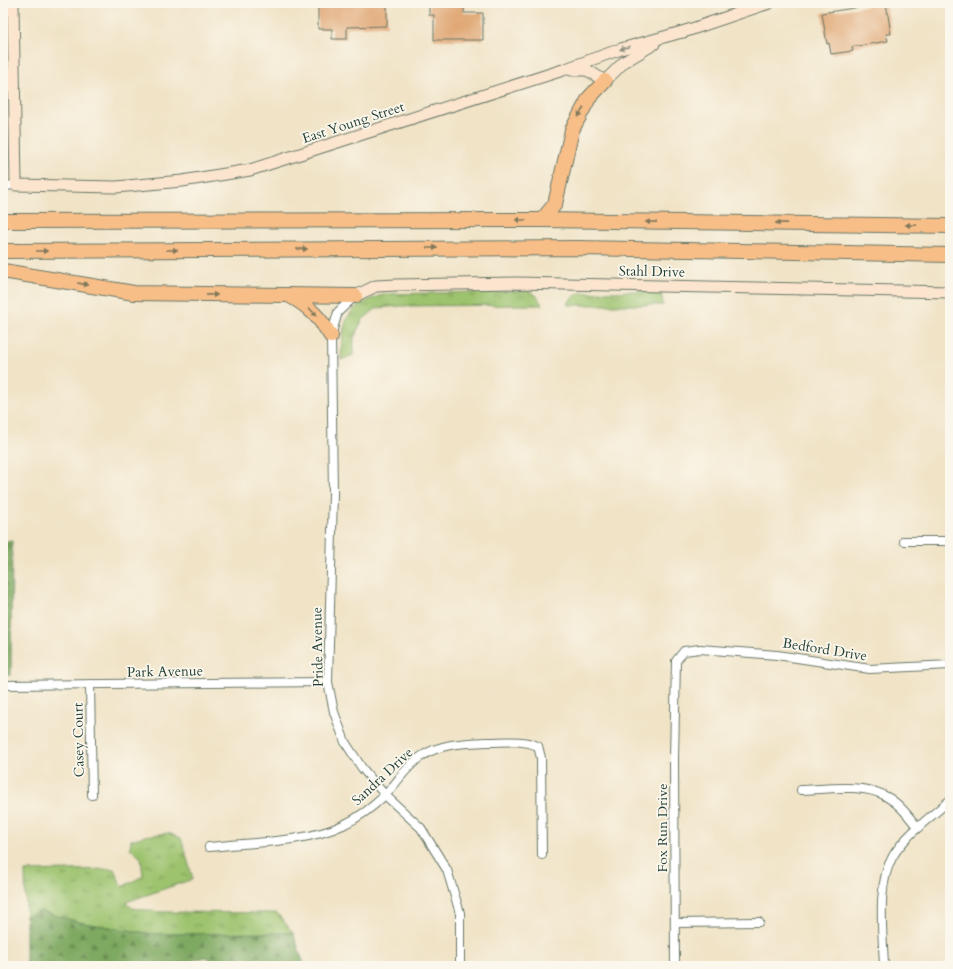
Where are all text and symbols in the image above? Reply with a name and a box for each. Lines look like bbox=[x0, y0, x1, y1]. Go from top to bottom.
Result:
one-way arrow bbox=[618, 45, 630, 51]
street label: East Young Street bbox=[300, 97, 407, 148]
one-way arrow bbox=[578, 106, 585, 118]
one-way arrow bbox=[514, 217, 527, 223]
one-way arrow bbox=[645, 218, 657, 225]
one-way arrow bbox=[775, 220, 787, 227]
one-way arrow bbox=[904, 222, 917, 228]
one-way arrow bbox=[426, 245, 439, 251]
one-way arrow bbox=[296, 246, 309, 252]
one-way arrow bbox=[166, 247, 179, 253]
one-way arrow bbox=[36, 248, 49, 254]
street label: Stahl Drive bbox=[619, 261, 685, 282]
one-way arrow bbox=[77, 281, 89, 287]
one-way arrow bbox=[206, 292, 219, 298]
one-way arrow bbox=[308, 307, 318, 317]
street label: Pride Avenue bbox=[307, 607, 328, 687]
street label: Bedford Drive bbox=[781, 633, 869, 666]
street label: Park Avenue bbox=[127, 661, 203, 682]
street label: Casey Court bbox=[68, 702, 89, 777]
street label: Sandra Drive bbox=[348, 743, 417, 810]
street label: Fox Run Drive bbox=[653, 783, 672, 873]

